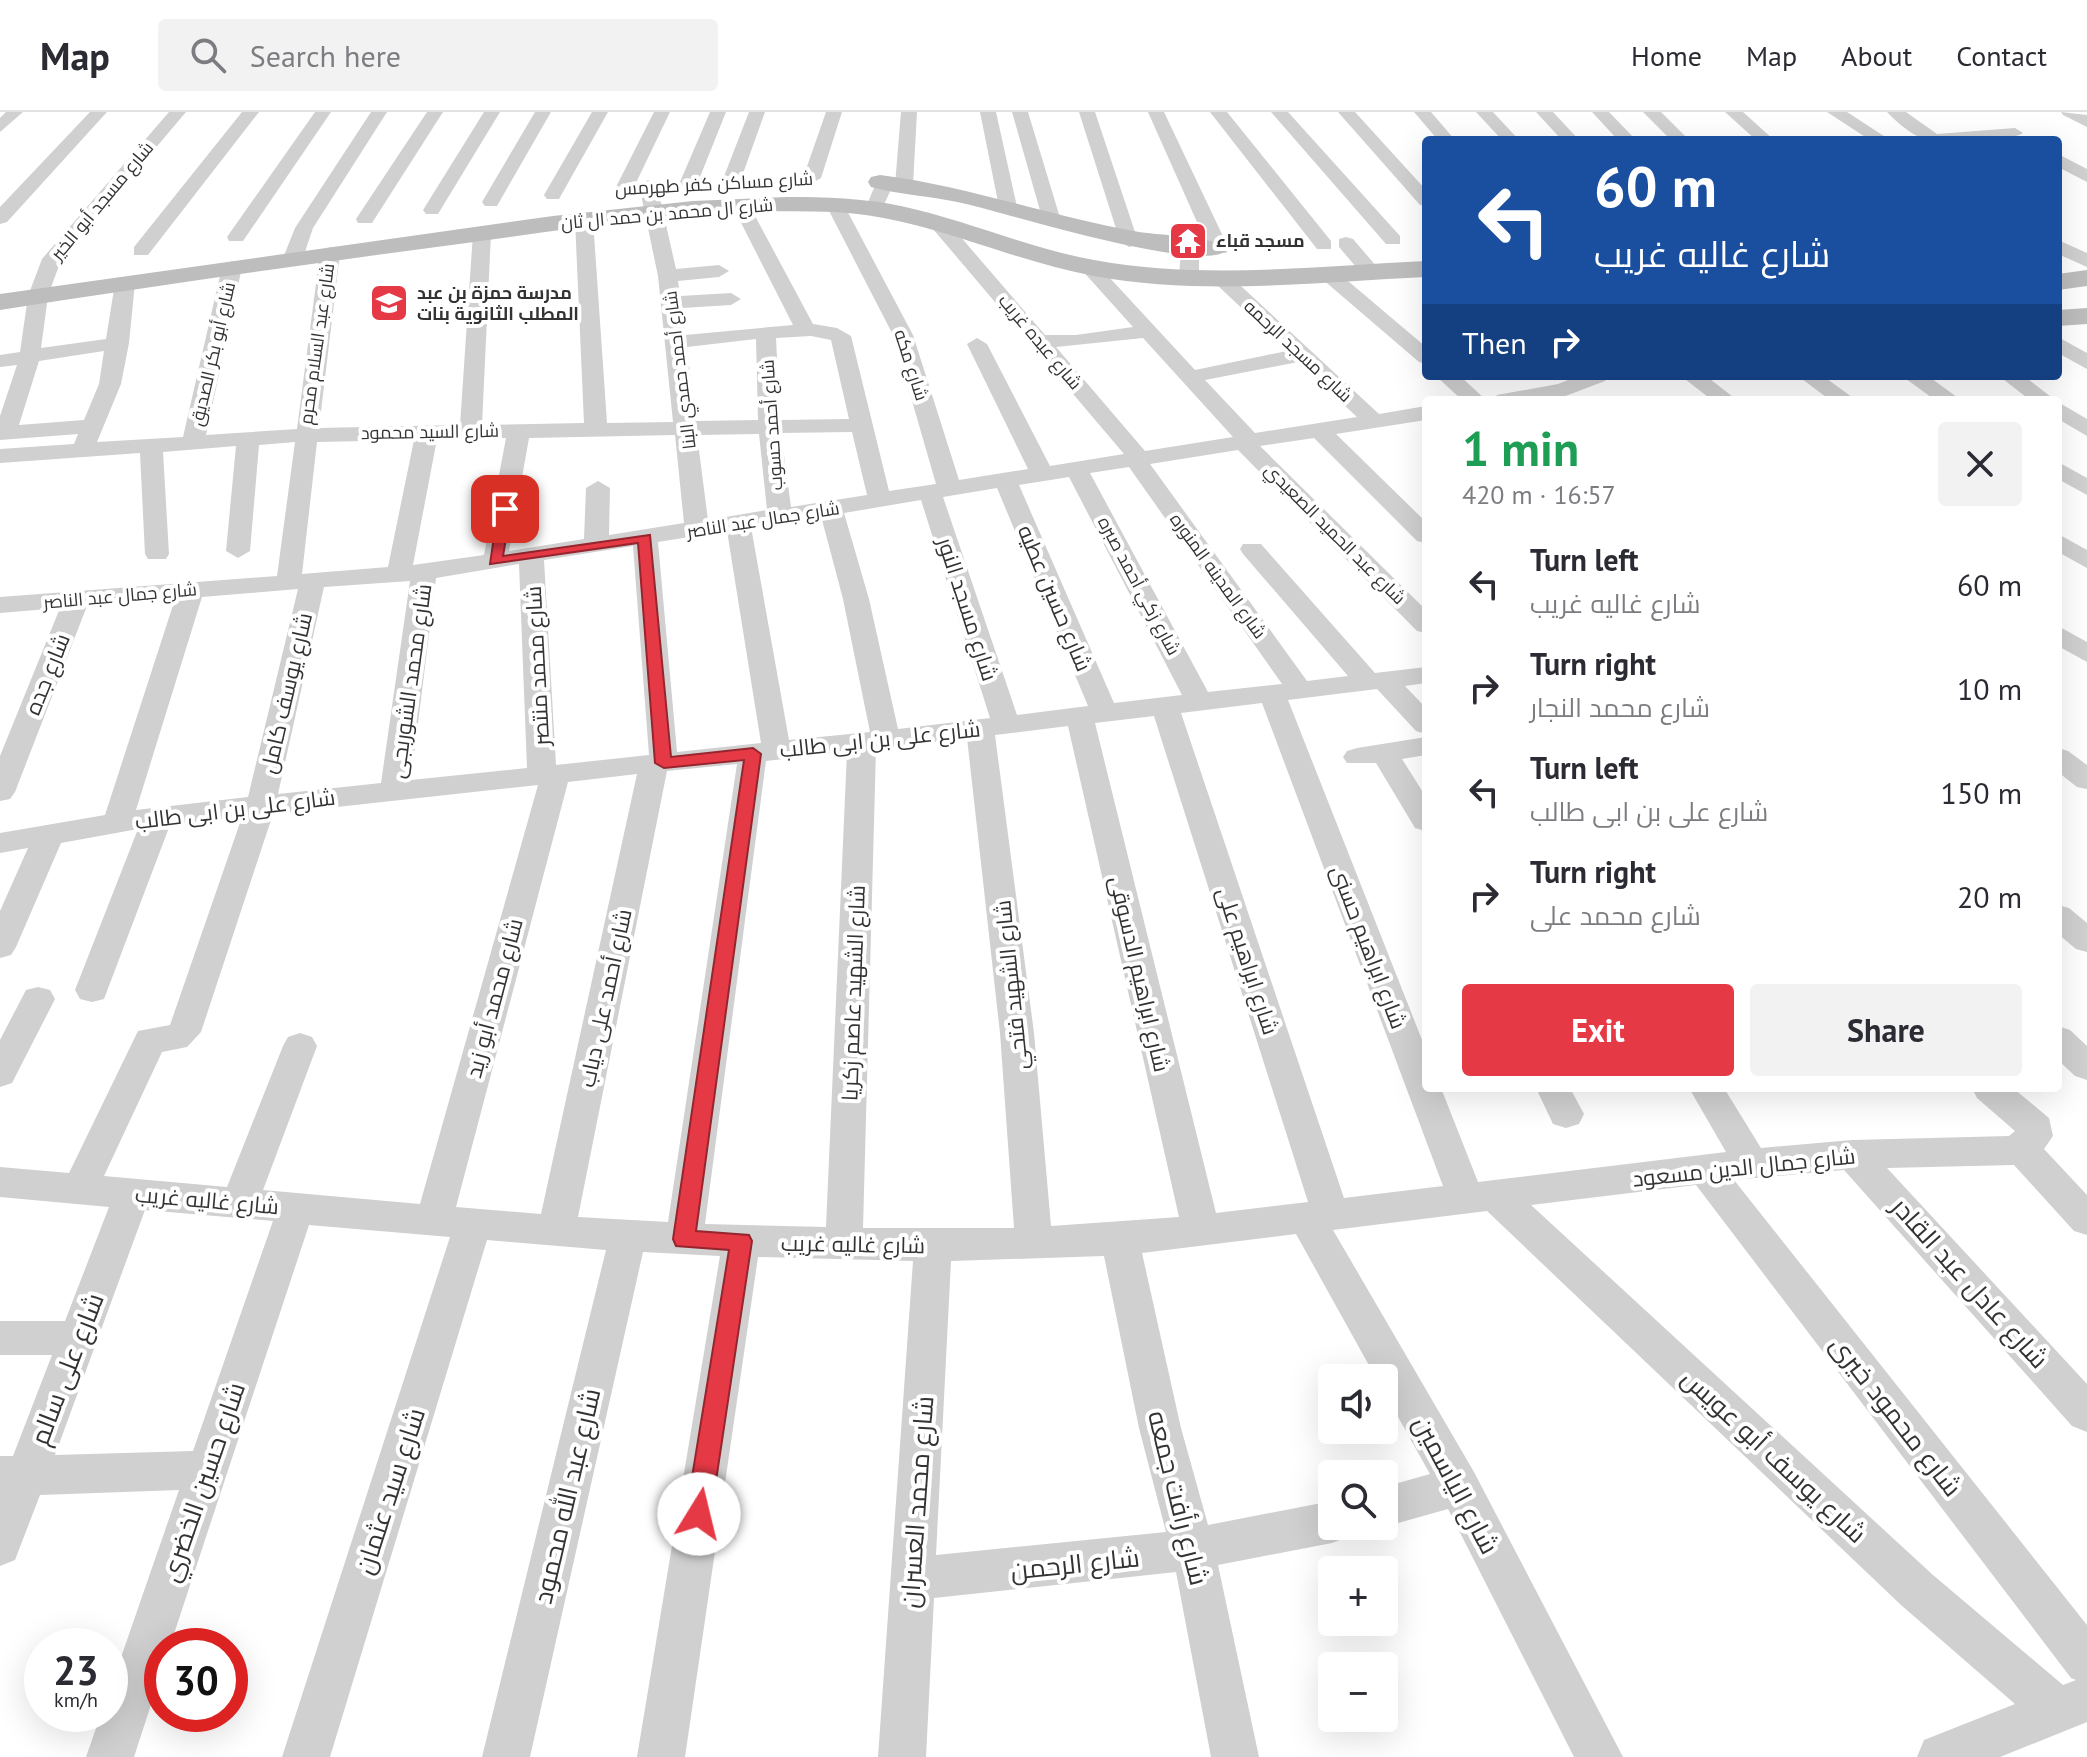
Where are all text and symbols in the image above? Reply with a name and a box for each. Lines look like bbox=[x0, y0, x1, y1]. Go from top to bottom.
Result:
search box bbox=[158, 19, 718, 91]
text: Map bbox=[40, 31, 110, 80]
icon: search bbox=[186, 33, 230, 77]
text: Search here bbox=[250, 36, 401, 75]
text: Home bbox=[1631, 37, 1702, 74]
text: Map bbox=[1746, 37, 1797, 74]
text: About bbox=[1841, 37, 1912, 74]
text: Contact bbox=[1956, 37, 2047, 74]
street label: شارع مسجد أبو الخير bbox=[45, 137, 159, 266]
text: 60 m bbox=[1594, 150, 1717, 222]
street label: شارع مساكن كفر طهرمس bbox=[614, 167, 814, 201]
icon: left bbox=[1462, 168, 1566, 272]
street label: شارع ال محمد بن حمد ال ثان bbox=[560, 193, 774, 235]
temple icon: مسجد قباء bbox=[1167, 220, 1209, 262]
place label: مسجد قباء bbox=[1216, 229, 1305, 252]
text: شارع غاليه غريب bbox=[1594, 230, 1830, 277]
street label: شارع عبد السلام محرم bbox=[294, 262, 340, 426]
street label: شارع أبو بكر الصديق bbox=[185, 280, 241, 428]
place label: مدرسة حمزة بن عبد المطلب الثانوية بنات bbox=[417, 281, 579, 325]
school or university icon: مدرسة حمزة بن عبد المطلب الثانوية بنات bbox=[368, 282, 410, 324]
street label: شارع أحمد حمدي البنا bbox=[658, 289, 704, 451]
street label: شارع عبده غريب bbox=[993, 289, 1087, 395]
street label: شارع مسجد الرحمه bbox=[1239, 295, 1357, 407]
icon: right bbox=[1543, 320, 1587, 364]
text: Then bbox=[1462, 323, 1527, 362]
street label: شارع مكه bbox=[888, 326, 934, 404]
street label: شارع أحمد حسوب bbox=[755, 359, 789, 491]
text: 1 min bbox=[1462, 417, 1579, 479]
street label: شارع السيد محمود bbox=[361, 419, 499, 445]
button: close bbox=[1938, 422, 2022, 506]
street label: شارع عبد الحميد الصعيدي bbox=[1258, 458, 1411, 611]
pin bbox=[471, 475, 539, 543]
text: 420 m · 16:57 bbox=[1462, 478, 1616, 511]
icon: arrive bbox=[483, 487, 527, 531]
street label: شارع جمال عبد الناصر bbox=[684, 496, 841, 544]
street label: شارع المدينه المنوره bbox=[1164, 508, 1272, 644]
street label: شارع زكي أحمد صبره bbox=[1091, 512, 1186, 660]
street label: شارع حسين عطيه bbox=[1011, 521, 1098, 676]
street label: شارع مسجد النور bbox=[930, 532, 1004, 685]
text: Turn left bbox=[1530, 540, 1638, 579]
icon: left bbox=[1462, 562, 1506, 606]
text: 60 m bbox=[1957, 565, 2022, 604]
street label: شارع جمال عبد الناصر bbox=[41, 577, 198, 615]
street label: شارع محمد الشوربجى bbox=[382, 582, 439, 780]
street label: شارع محمد منتصر bbox=[519, 585, 556, 749]
text: شارع غاليه غريب bbox=[1530, 587, 1701, 620]
street label: شارع يوسف كامل bbox=[254, 610, 319, 776]
street label: شارع جده bbox=[18, 629, 77, 719]
text: Turn right bbox=[1530, 644, 1656, 683]
icon: right bbox=[1462, 666, 1506, 710]
text: 10 m bbox=[1957, 669, 2022, 708]
text: شارع محمد النجار bbox=[1530, 691, 1710, 724]
street label: شارع على بن ابى طالب bbox=[778, 715, 982, 764]
text: Turn left bbox=[1530, 748, 1638, 787]
icon: left bbox=[1462, 770, 1506, 814]
text: 150 m bbox=[1941, 773, 2022, 812]
street label: شارع على بن ابى طالب bbox=[133, 783, 337, 836]
text: شارع على بن ابى طالب bbox=[1530, 795, 1768, 828]
text: Turn right bbox=[1530, 852, 1656, 891]
street label: شارع ابراهيم حسنى bbox=[1323, 861, 1413, 1033]
street label: شارع ابراهيم الدسوقى bbox=[1102, 873, 1176, 1075]
icon: right bbox=[1462, 874, 1506, 918]
text: 20 m bbox=[1957, 877, 2022, 916]
street label: شارع الشهيد عاصم زكريا bbox=[835, 884, 873, 1102]
street label: شارع ابراهيم على bbox=[1209, 884, 1285, 1039]
street label: شارع الشهيد فتحي bbox=[988, 898, 1037, 1071]
text: شارع محمد على bbox=[1530, 899, 1701, 932]
street label: شارع أحمد على دياب bbox=[572, 906, 639, 1090]
street label: شارع محمد أبو زيد bbox=[459, 915, 530, 1081]
button: Exit bbox=[1462, 984, 1734, 1076]
button: Share bbox=[1750, 984, 2022, 1076]
street label: شارع جمال الدين مسعود bbox=[1631, 1141, 1857, 1194]
street label: شارع غاليه غريب bbox=[134, 1180, 280, 1221]
street label: شارع عادل عبد القادر bbox=[1883, 1189, 2056, 1376]
street label: شارع غاليه غريب bbox=[781, 1229, 925, 1260]
street label: شارع على سالم bbox=[22, 1288, 113, 1450]
street label: شارع محمود خيرى bbox=[1823, 1329, 1969, 1503]
street label: شارع يوسف أبو عويس bbox=[1674, 1361, 1874, 1551]
map controls bbox=[1318, 1364, 1398, 1732]
button: sound bbox=[1318, 1364, 1398, 1444]
street label: شارع حسين الخضري bbox=[153, 1378, 256, 1587]
street label: شارع عبد الله محمود bbox=[526, 1385, 608, 1607]
street label: شارع محمد العسران bbox=[893, 1395, 941, 1609]
street label: شارع سيد عثمان bbox=[347, 1404, 433, 1578]
street label: شارع رأفت جمعه bbox=[1140, 1407, 1216, 1589]
street label: شارع الياسمين bbox=[1405, 1410, 1507, 1560]
button: search bbox=[1318, 1460, 1398, 1540]
position arrow bbox=[657, 1472, 741, 1556]
street label: شارع الرحمن bbox=[1009, 1540, 1141, 1588]
button: + bbox=[1318, 1556, 1398, 1636]
speed limit sign: 30 bbox=[144, 1628, 248, 1732]
text: 23 bbox=[53, 1644, 99, 1696]
button: − bbox=[1318, 1652, 1398, 1732]
text: km/h bbox=[54, 1687, 98, 1713]

